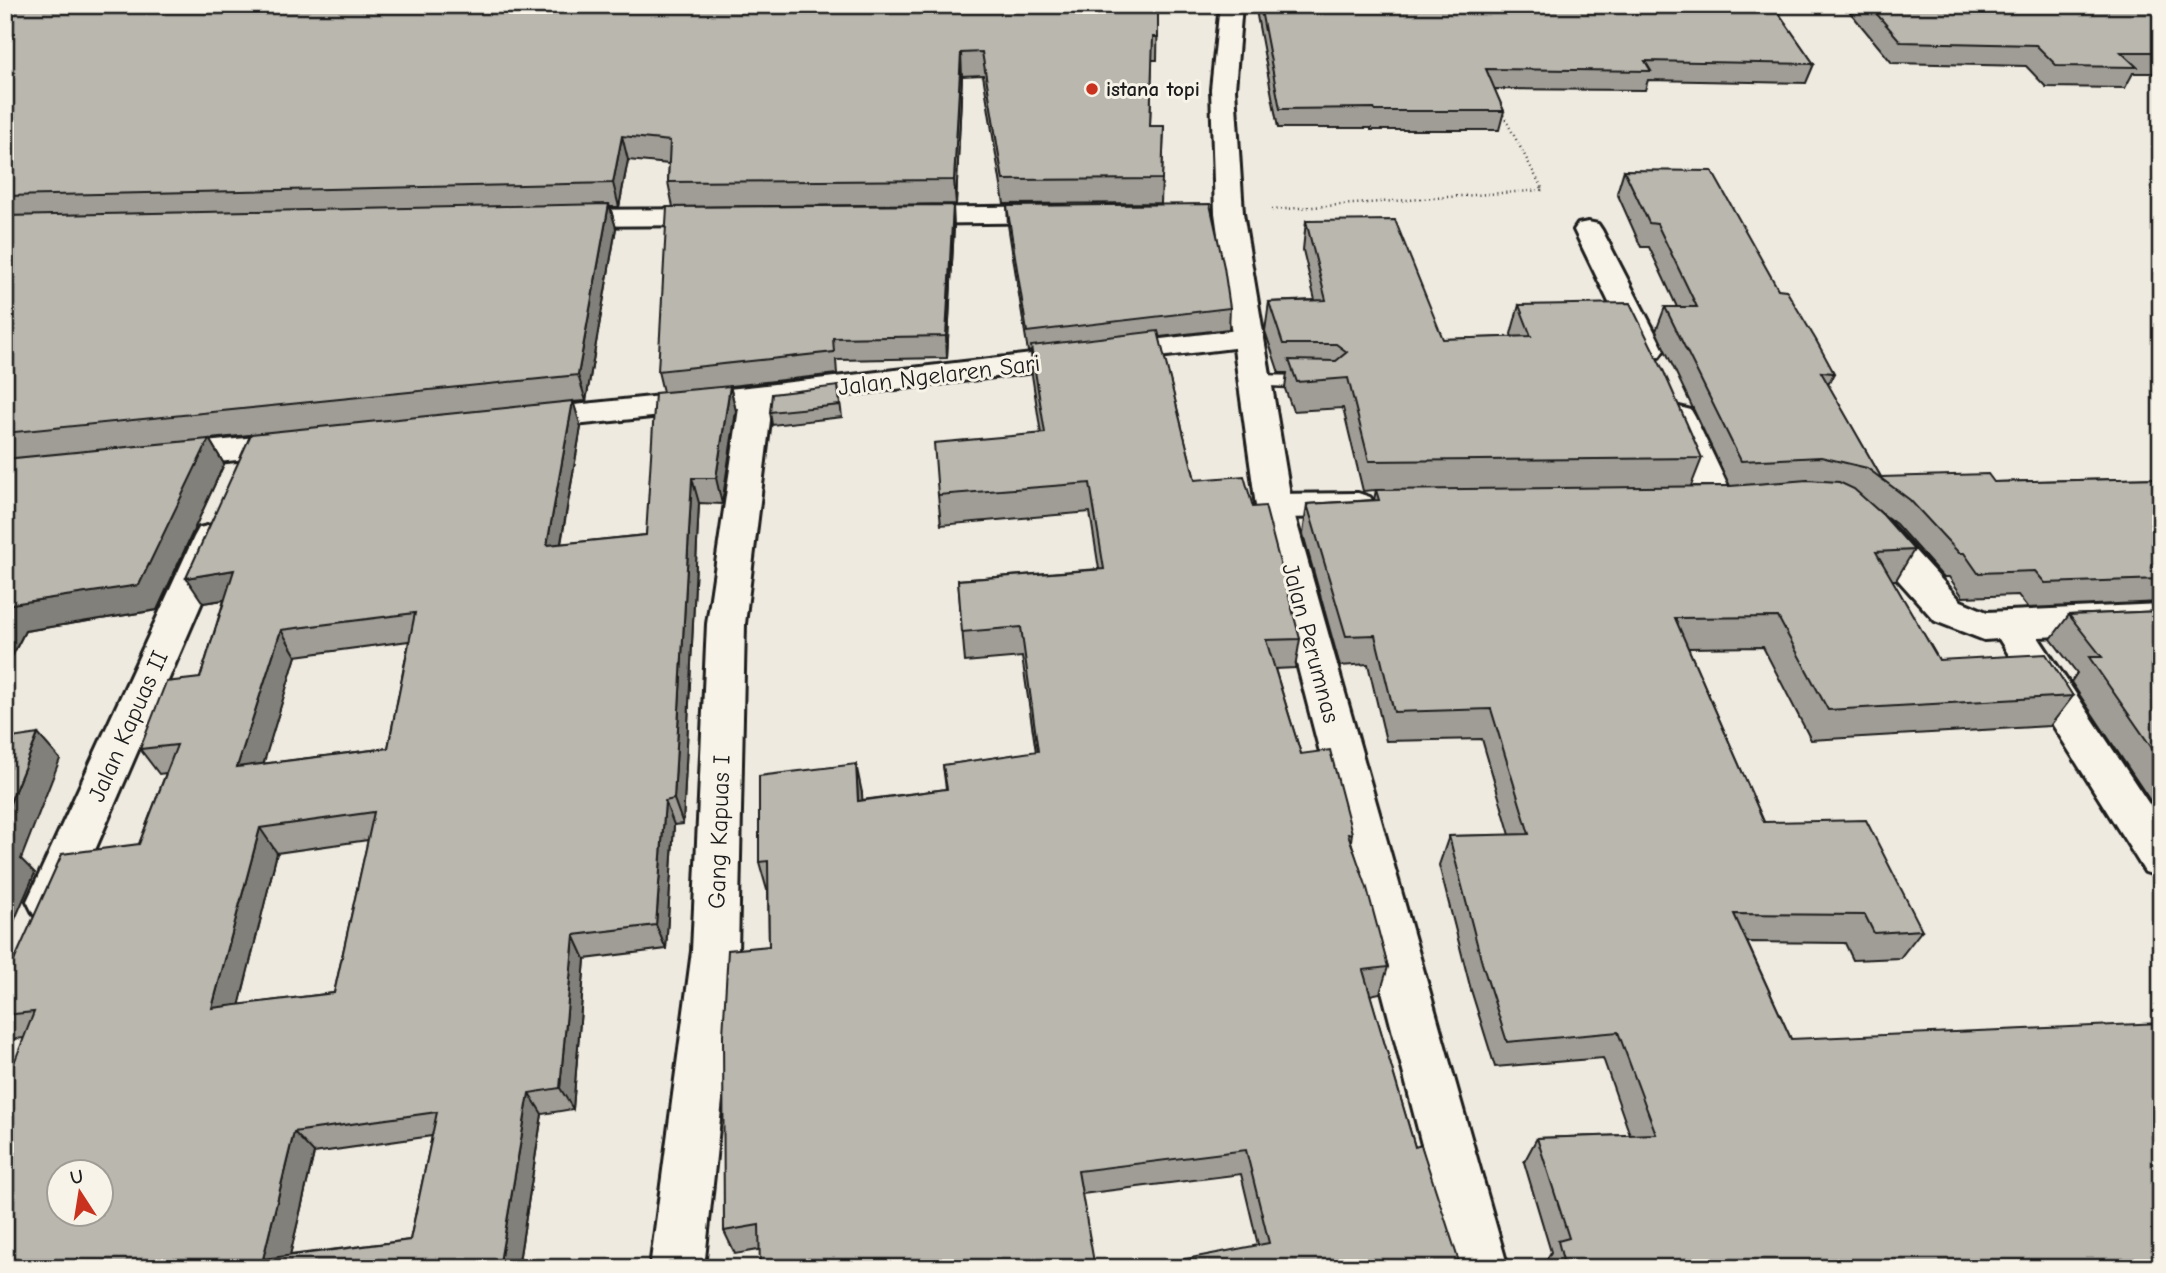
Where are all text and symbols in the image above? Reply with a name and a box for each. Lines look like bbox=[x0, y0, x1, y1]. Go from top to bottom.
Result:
place label: istana topi bbox=[1106, 77, 1200, 101]
marker: istana topi bbox=[1084, 81, 1100, 97]
street label: Jalan Ngelaren Sari bbox=[836, 349, 1042, 401]
street label: Jalan Perumnas bbox=[1276, 560, 1346, 726]
street label: Jalan Kapuas II bbox=[82, 646, 174, 806]
street label: Gang Kapuas I bbox=[702, 754, 736, 910]
north arrow bbox=[46, 1158, 116, 1228]
text: U bbox=[68, 1165, 85, 1189]

